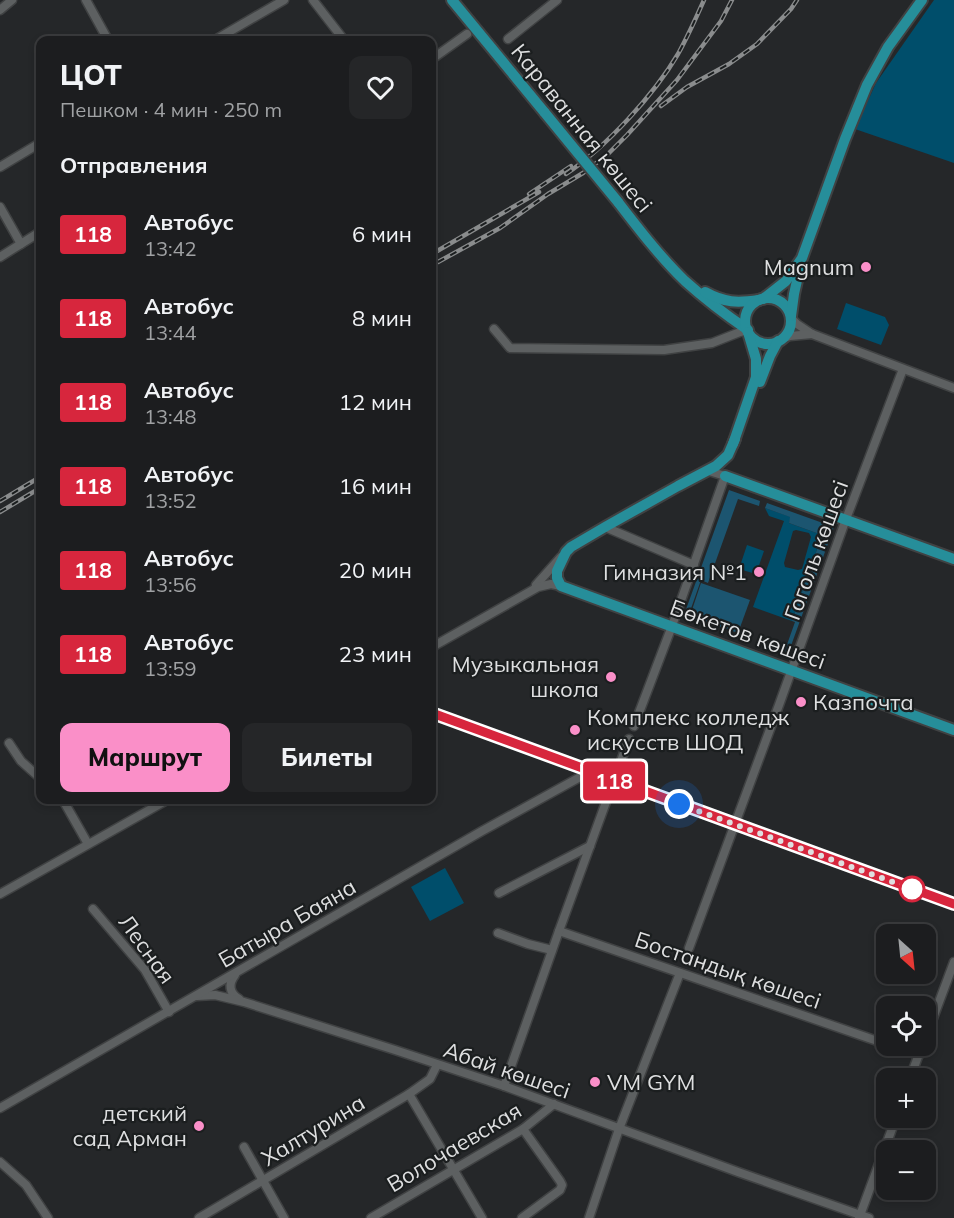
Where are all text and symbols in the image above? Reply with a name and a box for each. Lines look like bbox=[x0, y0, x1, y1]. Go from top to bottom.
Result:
street label: Караванная көшесі bbox=[505, 38, 659, 218]
button: heart bbox=[349, 56, 412, 119]
text: ЦОТ bbox=[60, 57, 122, 92]
text: Пешком · 4 мин · 250 m bbox=[60, 97, 282, 122]
text: Отправления bbox=[60, 151, 208, 179]
text: Автобус bbox=[144, 208, 234, 236]
text: 6 мин bbox=[352, 220, 412, 248]
text: 118 bbox=[74, 221, 112, 247]
text: 13:42 bbox=[144, 236, 197, 261]
place label: Magnum bbox=[764, 253, 854, 281]
marker: Magnum bbox=[859, 260, 873, 274]
text: Автобус bbox=[144, 292, 234, 320]
text: 8 мин bbox=[352, 304, 412, 332]
text: 118 bbox=[74, 305, 112, 331]
text: 13:44 bbox=[144, 320, 197, 345]
text: Автобус bbox=[144, 376, 234, 404]
text: 12 мин bbox=[339, 388, 412, 416]
text: 118 bbox=[74, 389, 112, 415]
text: 13:48 bbox=[144, 404, 197, 429]
text: Автобус bbox=[144, 460, 234, 488]
text: 16 мин bbox=[339, 472, 412, 500]
text: 118 bbox=[74, 473, 112, 499]
street label: Гоголь көшесі bbox=[778, 476, 854, 624]
text: 13:52 bbox=[144, 488, 197, 513]
text: Автобус bbox=[144, 544, 234, 572]
text: 20 мин bbox=[339, 556, 412, 584]
text: 118 bbox=[74, 557, 112, 583]
place label: Гимназия №1 bbox=[603, 558, 747, 586]
marker: Гимназия №1 bbox=[752, 565, 766, 579]
text: 13:56 bbox=[144, 572, 197, 597]
street label: Бөкетов көшесі bbox=[666, 593, 830, 675]
text: Автобус bbox=[144, 628, 234, 656]
text: 23 мин bbox=[339, 640, 412, 668]
text: 118 bbox=[74, 641, 112, 667]
place label: Музыкальная школа bbox=[452, 650, 599, 703]
text: 13:59 bbox=[144, 656, 197, 681]
marker: Музыкальная школа bbox=[604, 670, 618, 684]
place label: Казпочта bbox=[813, 688, 914, 716]
marker: Казпочта bbox=[794, 695, 808, 709]
place label: Комплекс колледж искусств ШОД bbox=[587, 703, 790, 756]
button: Маршрут bbox=[60, 723, 230, 792]
button: Билеты bbox=[242, 723, 412, 792]
marker: Комплекс колледж искусств ШОД bbox=[568, 723, 582, 737]
line badge: 118 bbox=[580, 762, 648, 800]
text: 118 bbox=[595, 768, 633, 794]
your location bbox=[664, 789, 694, 819]
street label: Батыра Баяна bbox=[213, 872, 361, 974]
unlabelled marker bbox=[899, 876, 925, 902]
street label: Лесная bbox=[113, 909, 181, 989]
north arrow bbox=[876, 924, 936, 984]
map controls bbox=[876, 924, 936, 1200]
street label: Бостандық көшесі bbox=[631, 925, 825, 1015]
button: locate bbox=[876, 996, 936, 1056]
street label: Абай көшесі bbox=[440, 1035, 574, 1105]
place label: VM GYM bbox=[607, 1068, 695, 1096]
button: + bbox=[876, 1068, 936, 1128]
marker: VM GYM bbox=[588, 1075, 602, 1089]
street label: Халтурина bbox=[256, 1088, 370, 1172]
street label: Волочаевская bbox=[382, 1096, 526, 1198]
place label: детский сад Арман bbox=[72, 1099, 187, 1152]
marker: детский сад Арман bbox=[192, 1119, 206, 1133]
button: − bbox=[876, 1140, 936, 1200]

